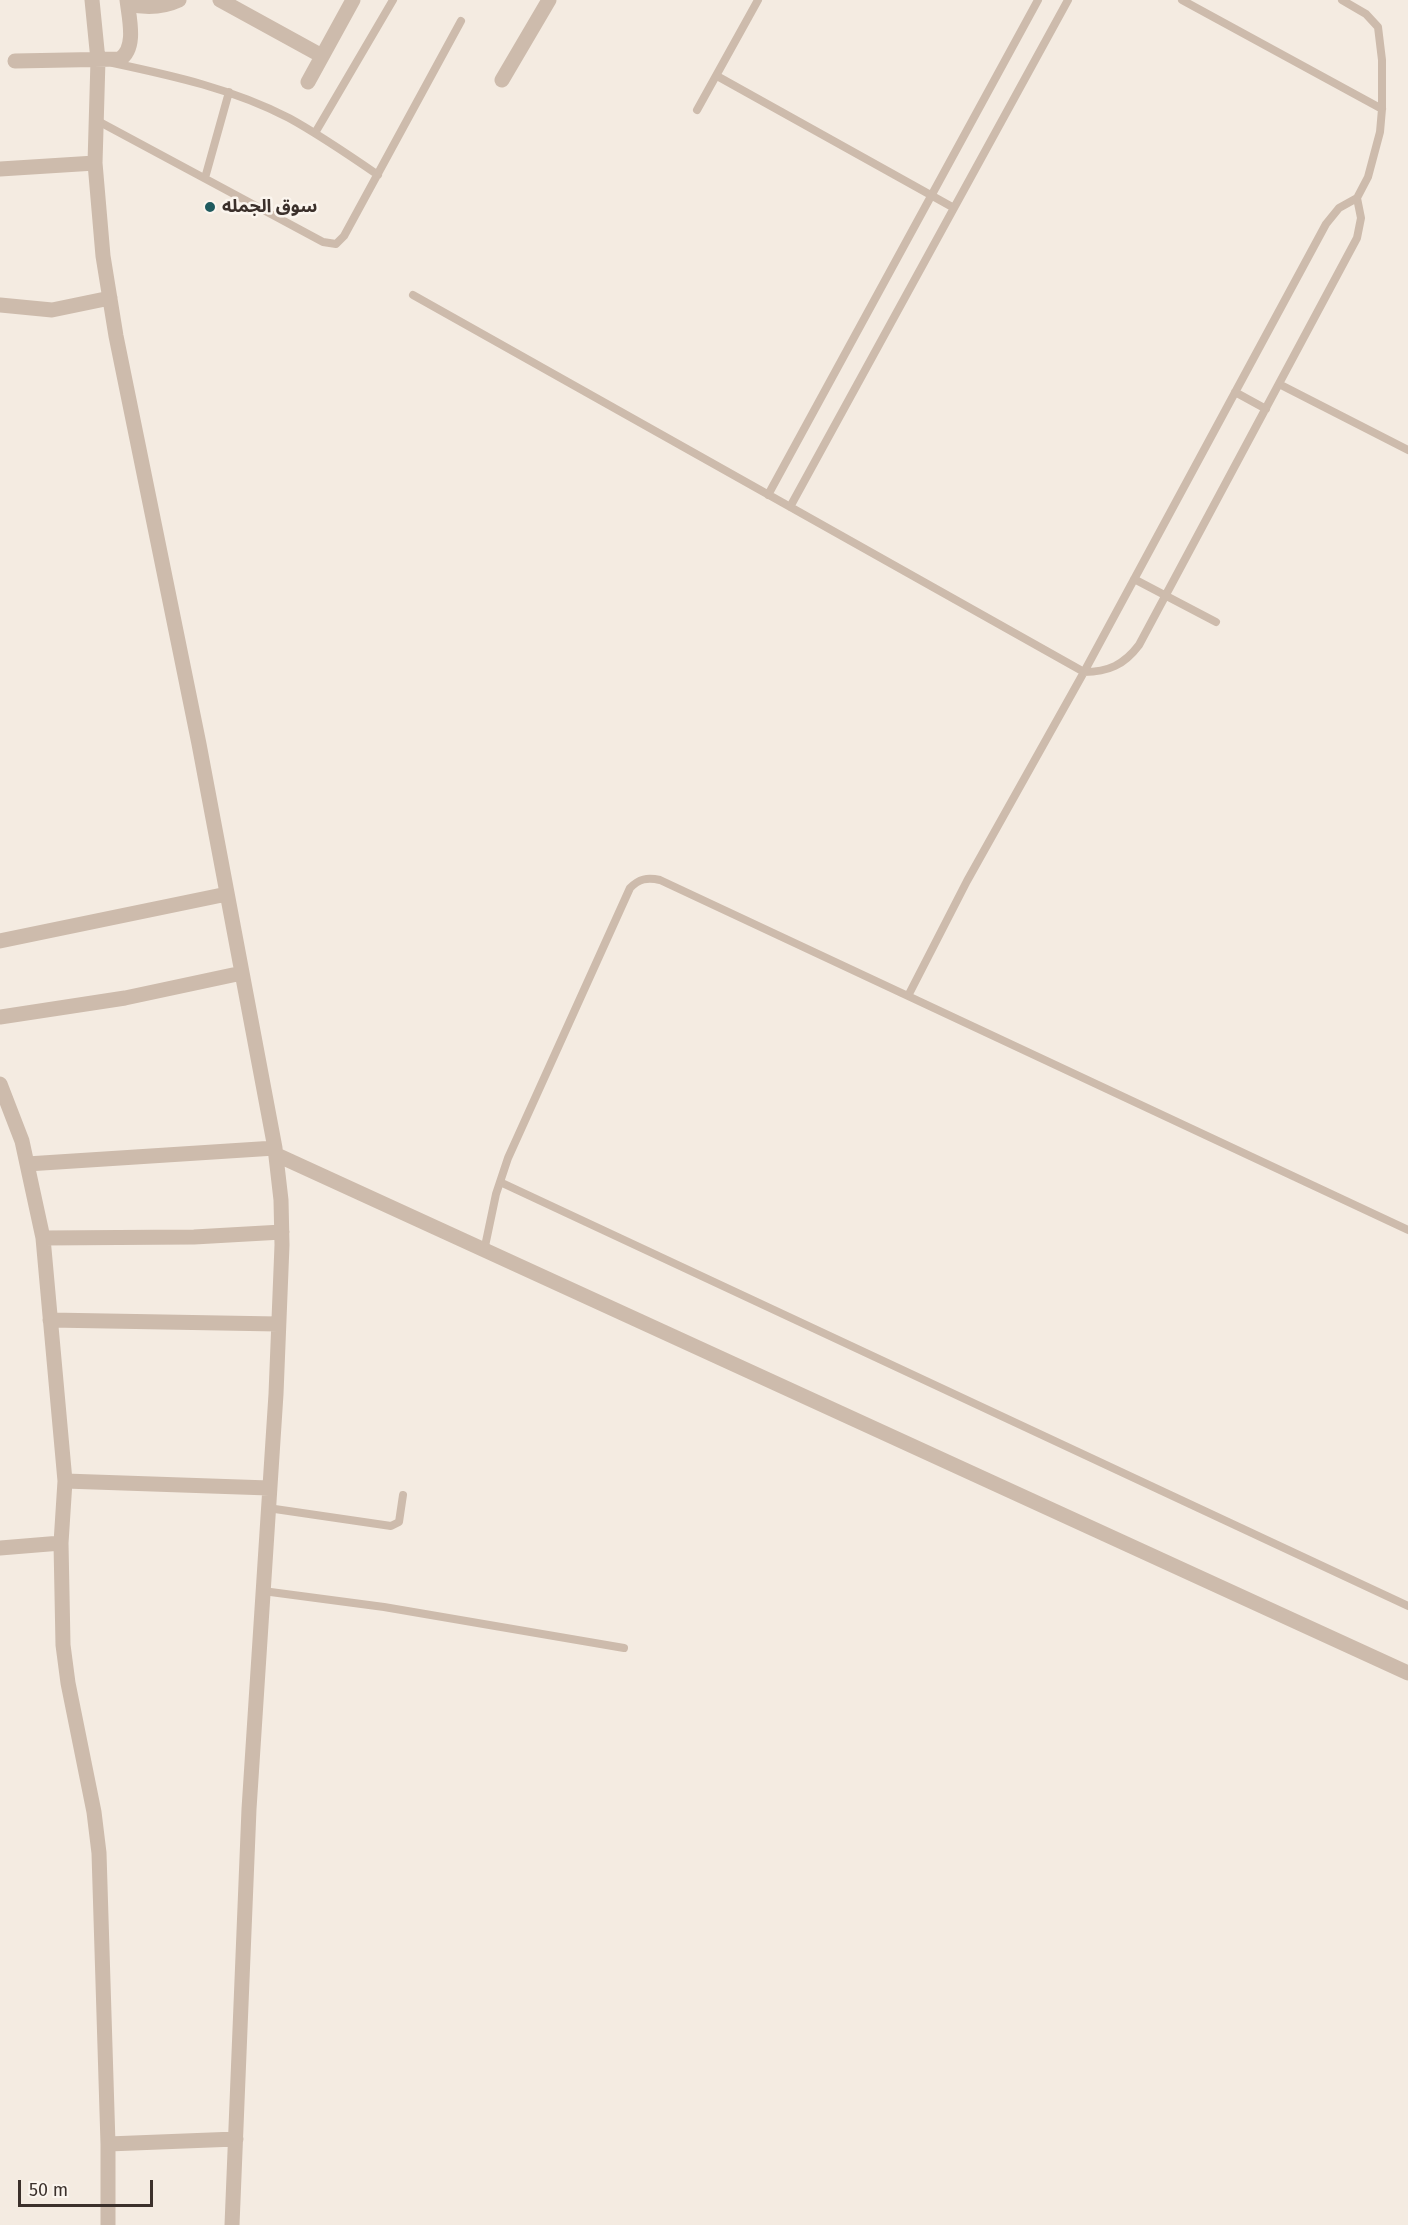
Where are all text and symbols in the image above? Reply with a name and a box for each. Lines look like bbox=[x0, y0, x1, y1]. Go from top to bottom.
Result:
place label: سوق الجمله bbox=[222, 196, 317, 218]
marker: سوق الجمله bbox=[203, 200, 217, 214]
scale bar bbox=[21, 2168, 156, 2206]
text: 50 m bbox=[29, 2179, 68, 2201]

